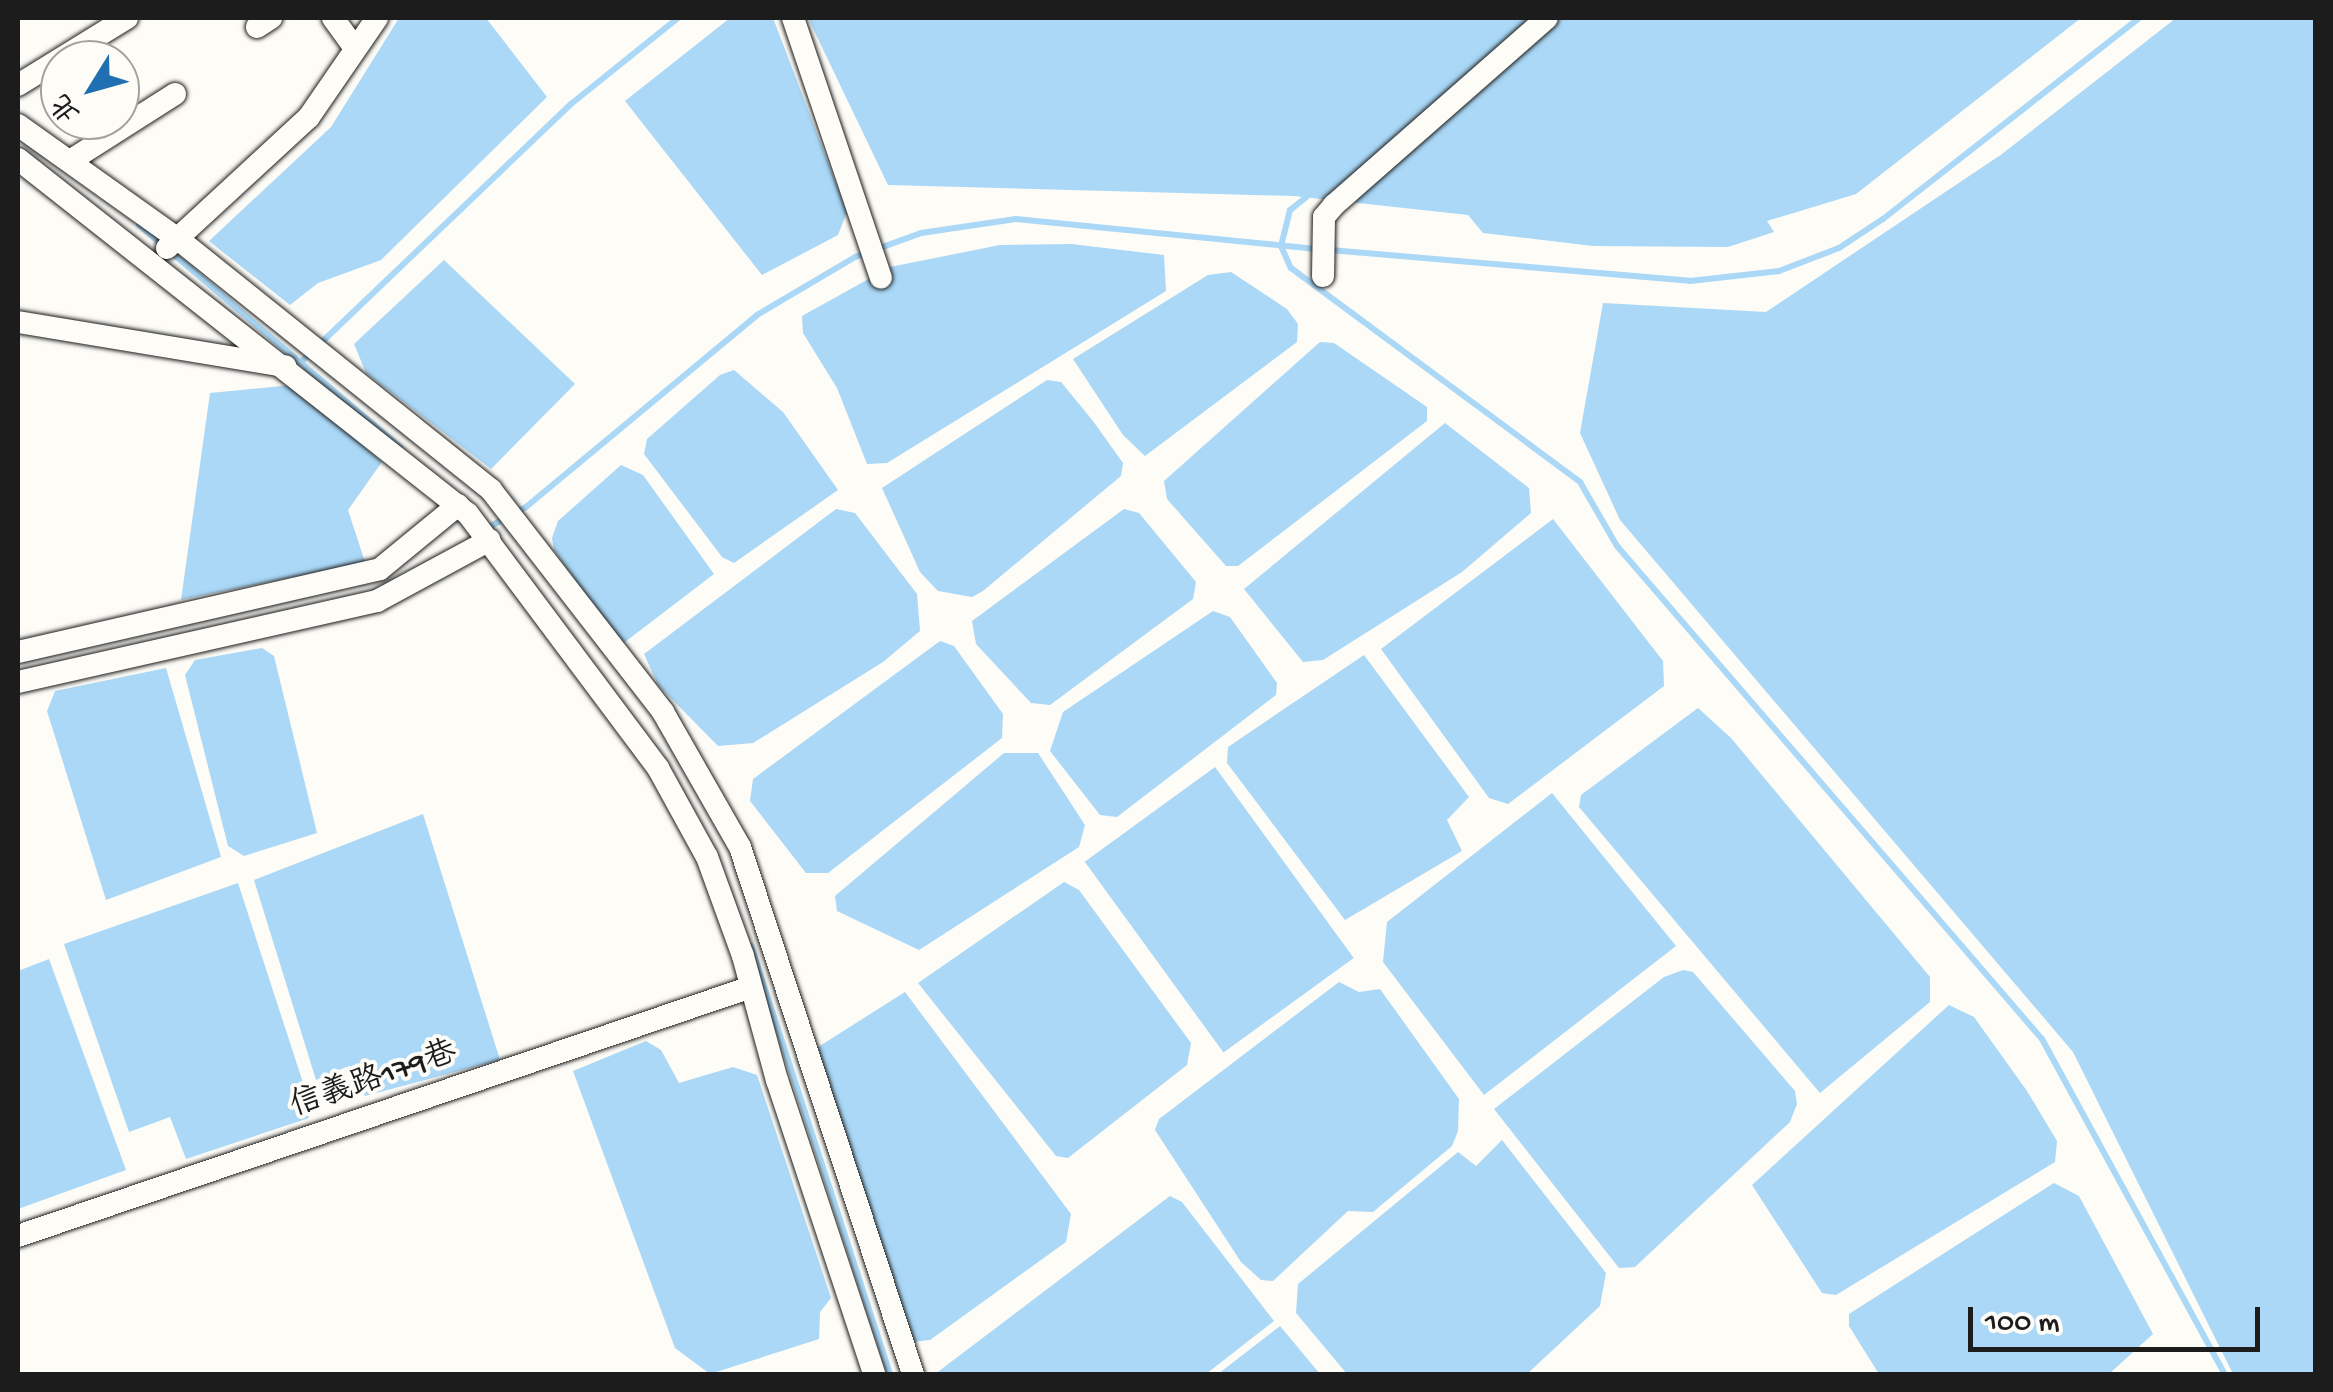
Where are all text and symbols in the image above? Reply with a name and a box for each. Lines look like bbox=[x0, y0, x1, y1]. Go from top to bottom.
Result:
north arrow bbox=[40, 40, 140, 140]
text: 北 bbox=[46, 86, 89, 128]
street label: 信義路179巷 bbox=[286, 1035, 462, 1127]
scale bar bbox=[1973, 1287, 2266, 1349]
text: 100 m bbox=[1985, 1307, 2060, 1342]

